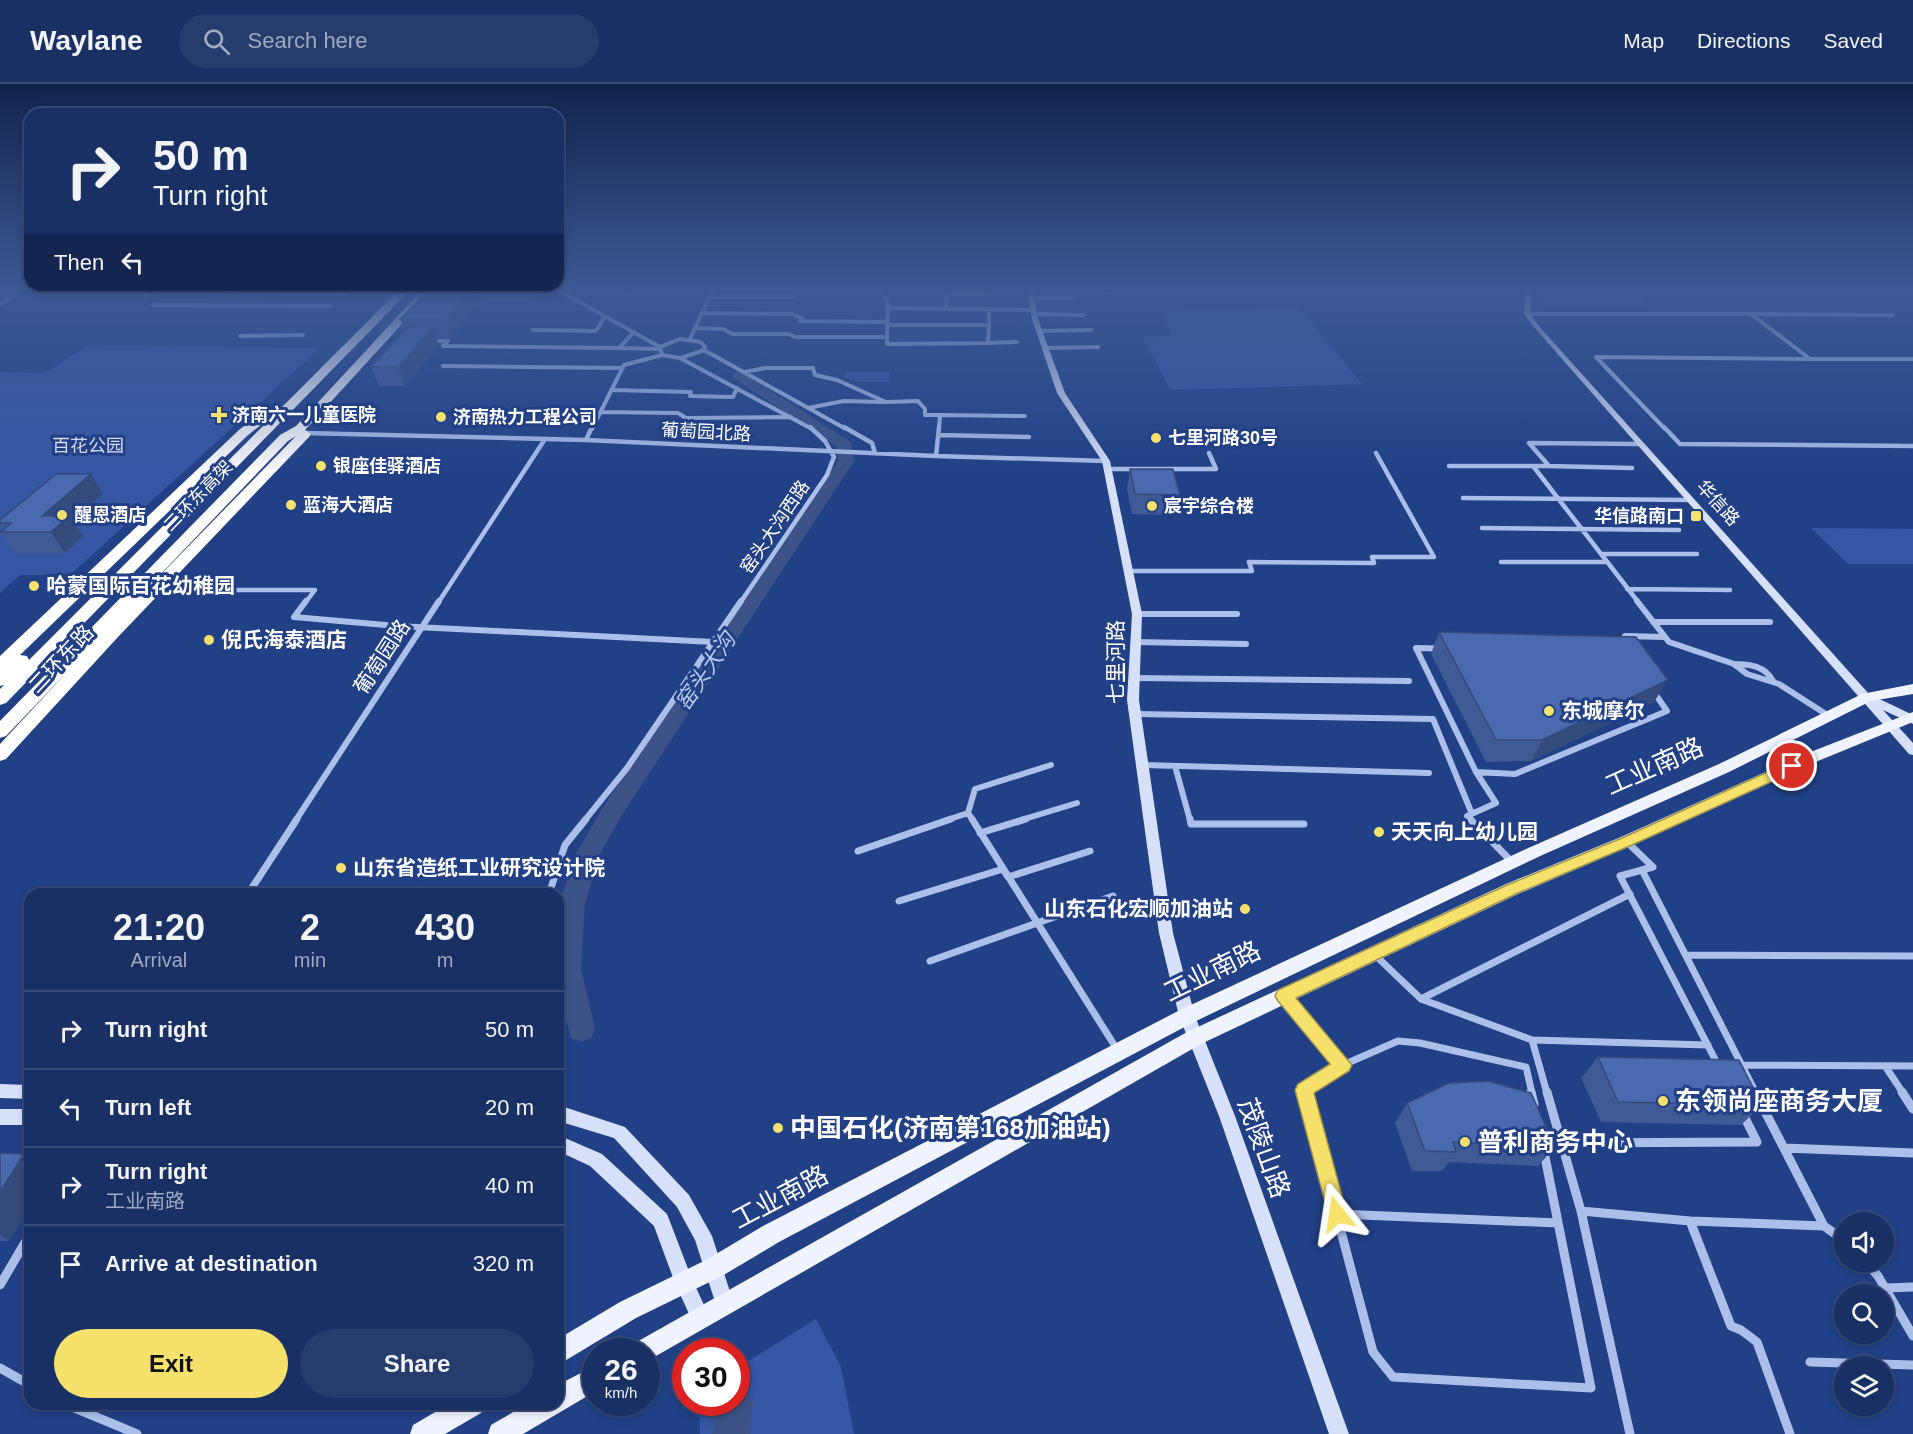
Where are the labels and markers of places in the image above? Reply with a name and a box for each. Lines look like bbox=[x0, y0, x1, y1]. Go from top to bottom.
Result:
place label: 济南六一儿童医院 bbox=[232, 404, 376, 425]
marker: 济南六一儿童医院 bbox=[210, 406, 228, 424]
place label: 济南热力工程公司 bbox=[453, 407, 597, 427]
marker: 济南热力工程公司 bbox=[434, 410, 448, 424]
place label: 七里河路30号 bbox=[1168, 428, 1278, 448]
marker: 七里河路30号 bbox=[1149, 431, 1163, 445]
place label: 银座佳驿酒店 bbox=[333, 456, 441, 476]
marker: 银座佳驿酒店 bbox=[314, 459, 328, 473]
place label: 蓝海大酒店 bbox=[303, 495, 393, 515]
place label: 宸宇综合楼 bbox=[1164, 496, 1254, 516]
marker: 蓝海大酒店 bbox=[284, 498, 298, 512]
marker: 宸宇综合楼 bbox=[1145, 499, 1159, 513]
place label: 醒恩酒店 bbox=[74, 505, 146, 525]
place label: 华信路南口 bbox=[1594, 506, 1684, 526]
marker: 醒恩酒店 bbox=[55, 508, 69, 522]
marker: 华信路南口 bbox=[1689, 509, 1703, 523]
place label: 哈蒙国际百花幼稚园 bbox=[46, 574, 235, 597]
marker: 哈蒙国际百花幼稚园 bbox=[27, 579, 41, 593]
place label: 倪氏海泰酒店 bbox=[221, 628, 347, 651]
marker: 倪氏海泰酒店 bbox=[202, 633, 216, 647]
place label: 东城摩尔 bbox=[1561, 699, 1645, 722]
marker: 东城摩尔 bbox=[1542, 704, 1556, 718]
pin bbox=[1766, 740, 1817, 791]
place label: 天天向上幼儿园 bbox=[1391, 820, 1538, 843]
marker: 天天向上幼儿园 bbox=[1372, 825, 1386, 839]
place label: 山东省造纸工业研究设计院 bbox=[353, 856, 605, 879]
marker: 山东省造纸工业研究设计院 bbox=[334, 861, 348, 875]
place label: 山东石化宏顺加油站 bbox=[1044, 897, 1233, 920]
marker: 山东石化宏顺加油站 bbox=[1238, 902, 1252, 916]
place label: 东领尚座商务大厦 bbox=[1675, 1086, 1883, 1116]
marker: 东领尚座商务大厦 bbox=[1656, 1094, 1670, 1108]
place label: 中国石化(济南第168加油站) bbox=[790, 1113, 1111, 1143]
marker: 中国石化(济南第168加油站) bbox=[771, 1121, 785, 1135]
place label: 普利商务中心 bbox=[1477, 1127, 1633, 1157]
marker: 普利商务中心 bbox=[1458, 1135, 1472, 1149]

